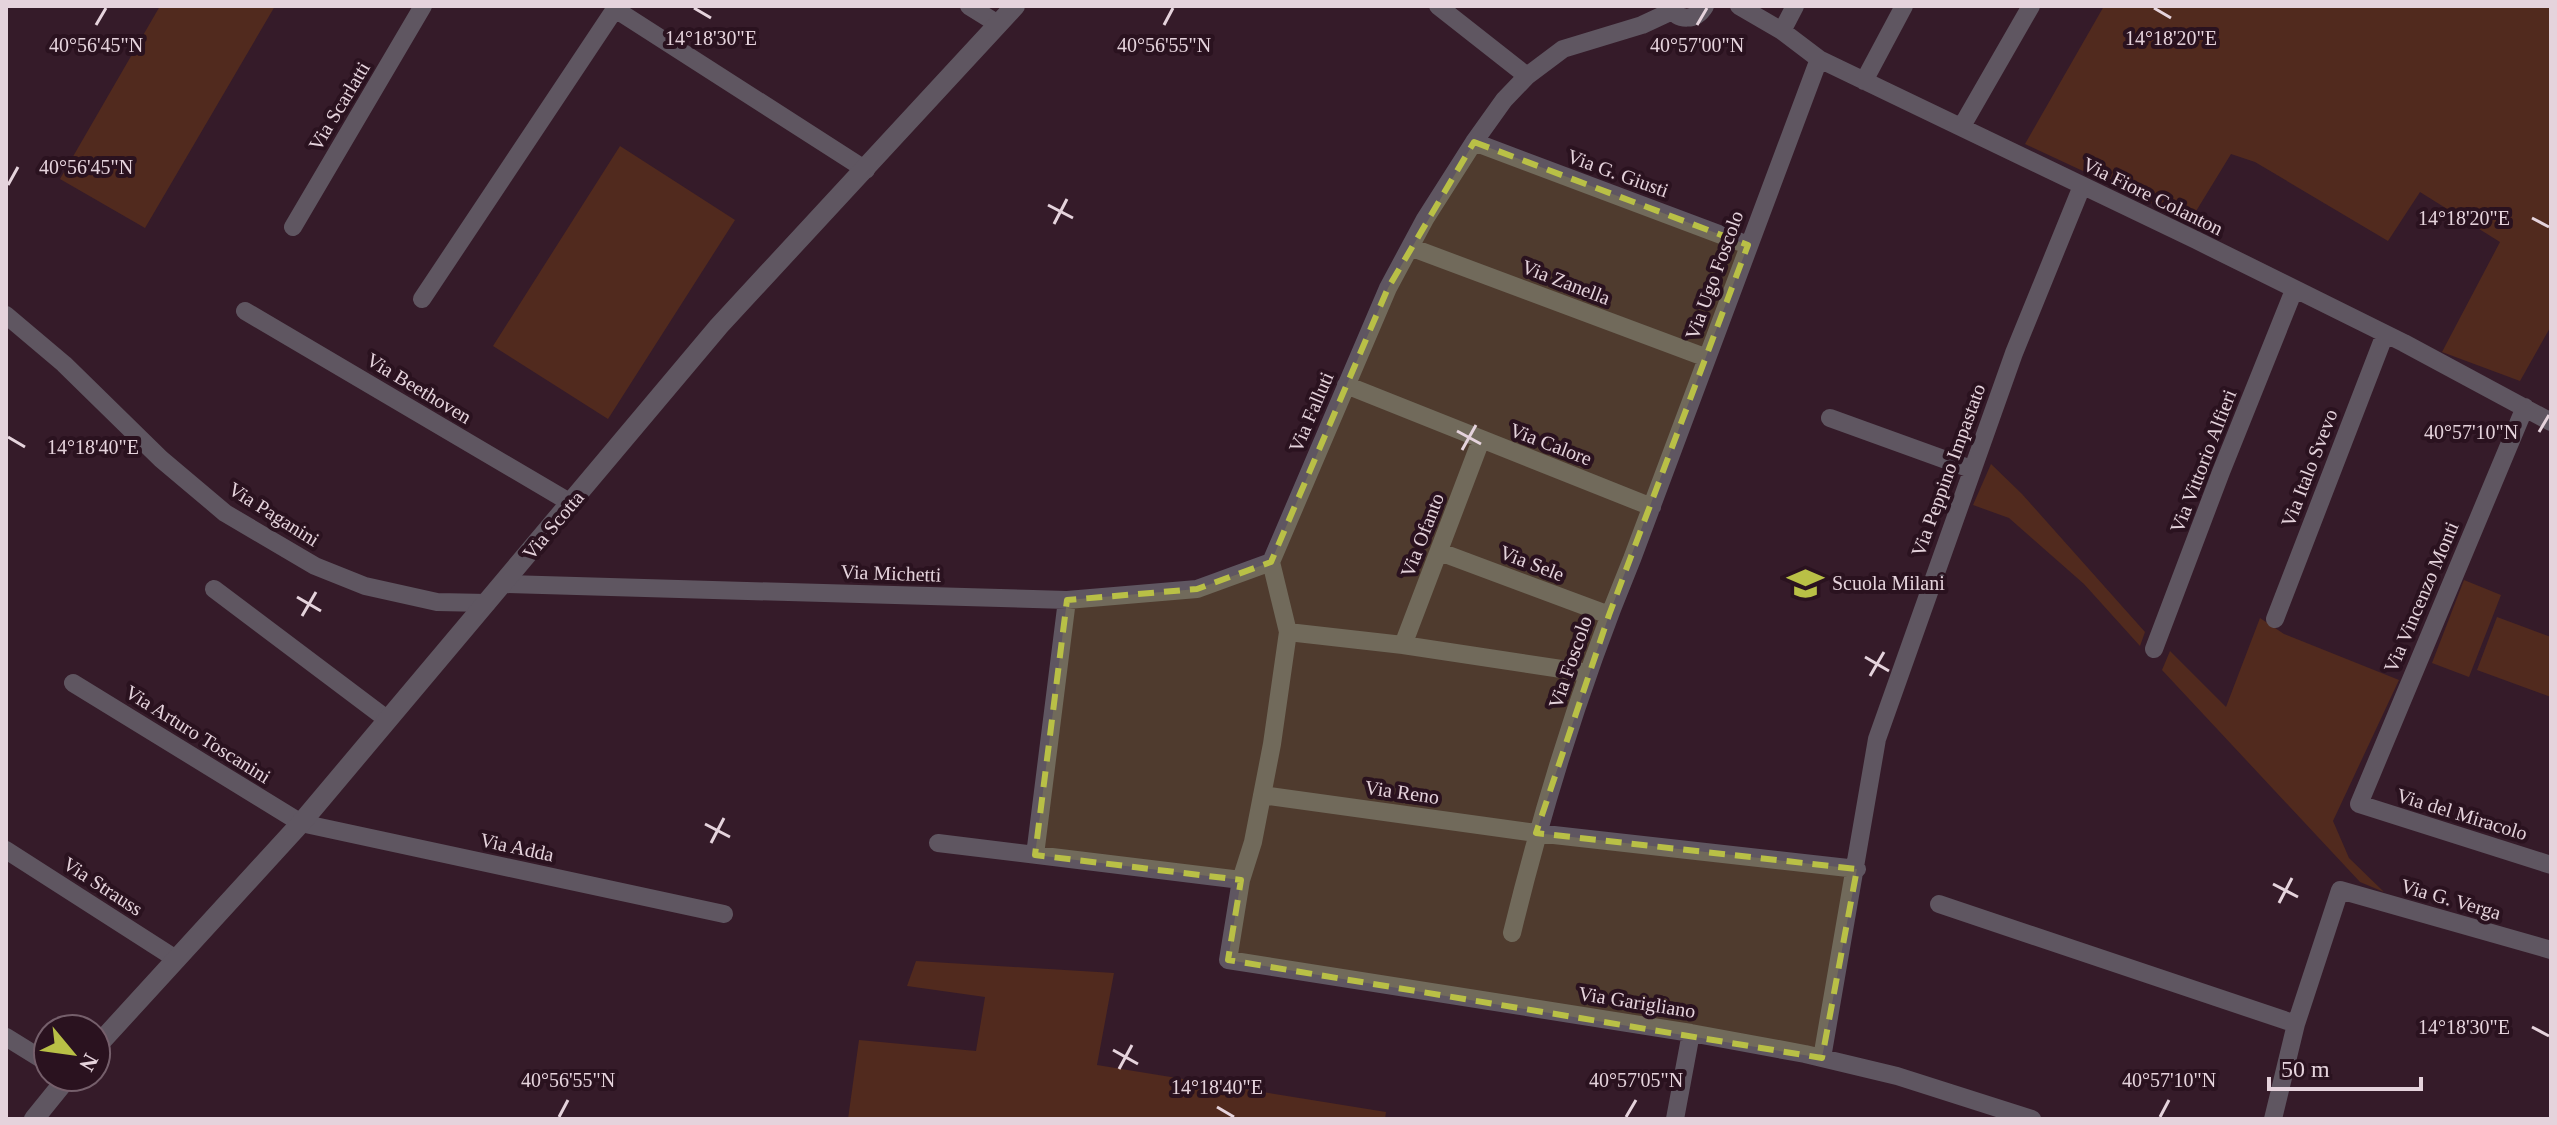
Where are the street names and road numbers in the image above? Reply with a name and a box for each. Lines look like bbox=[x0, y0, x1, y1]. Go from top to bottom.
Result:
street label: Via Scarlatti bbox=[304, 57, 374, 154]
street label: Via G. Giusti bbox=[1564, 145, 1672, 202]
street label: Via Fiore Colanton bbox=[2079, 153, 2227, 239]
street label: Via Ugo Foscolo bbox=[1680, 208, 1748, 343]
street label: Via Zanella bbox=[1519, 255, 1613, 309]
street label: Via Beethoven bbox=[363, 348, 475, 428]
street label: Via Falluti bbox=[1284, 368, 1338, 455]
street label: Via Peppino Impastato bbox=[1907, 381, 1990, 560]
street label: Via Vittorio Alfieri bbox=[2166, 386, 2241, 536]
street label: Via Italo Svevo bbox=[2276, 406, 2342, 530]
street label: Via Calore bbox=[1507, 418, 1595, 470]
street label: Via Paganini bbox=[224, 477, 324, 552]
street label: Via Scotta bbox=[518, 486, 588, 564]
street label: Via Ofanto bbox=[1396, 490, 1448, 580]
street label: Via Vincenzo Monti bbox=[2379, 518, 2463, 676]
street label: Via Sele bbox=[1497, 541, 1567, 585]
street label: Via Michetti bbox=[840, 560, 942, 586]
street label: Via Foscolo bbox=[1544, 613, 1596, 711]
street label: Via Arturo Toscanini bbox=[121, 680, 275, 788]
street label: Via Reno bbox=[1363, 776, 1441, 808]
street label: Via del Miracolo bbox=[2394, 784, 2530, 844]
street label: Via Adda bbox=[478, 828, 556, 866]
street label: Via Strauss bbox=[59, 852, 147, 920]
street label: Via G. Verga bbox=[2398, 874, 2504, 925]
street label: Via Garigliano bbox=[1577, 982, 1697, 1023]

